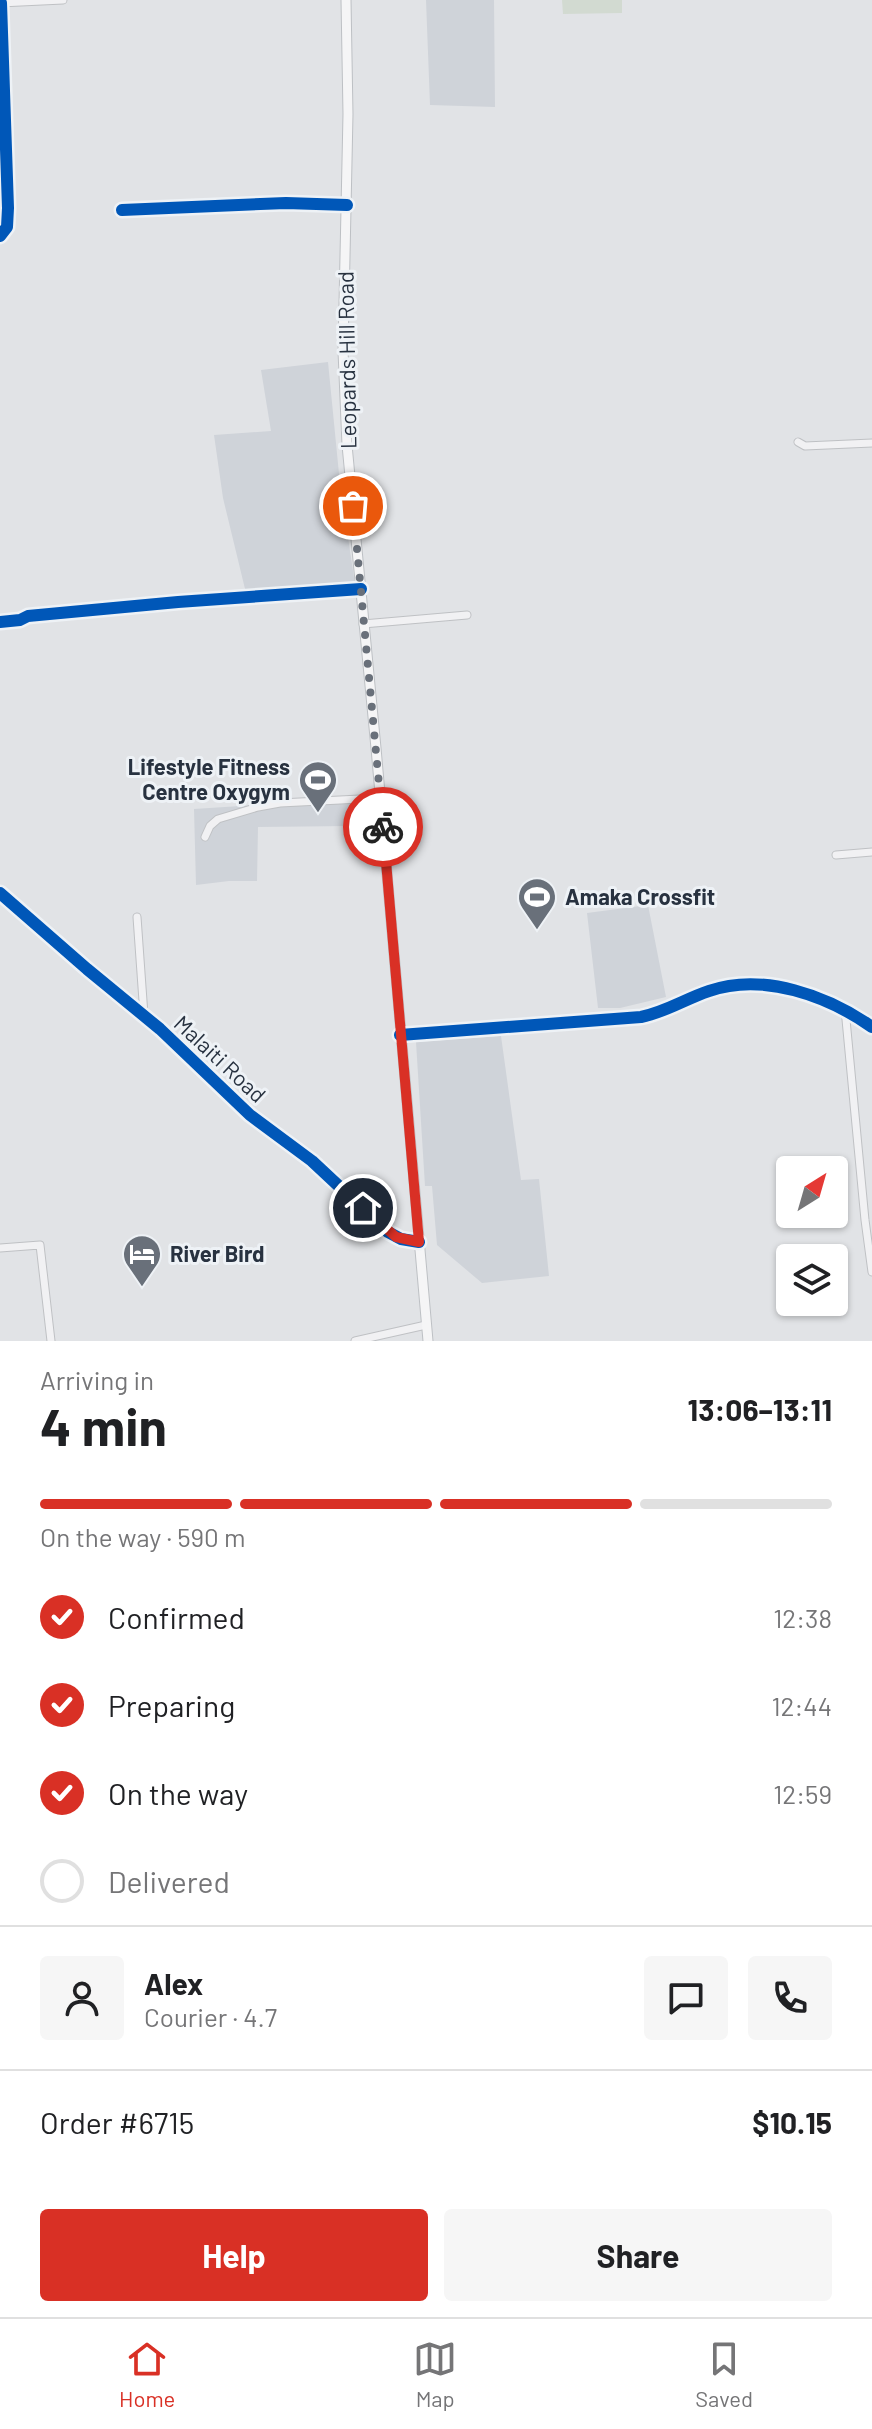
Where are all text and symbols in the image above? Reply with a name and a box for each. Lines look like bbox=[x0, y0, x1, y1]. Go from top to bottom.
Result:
street label: Leopards Hill Road bbox=[331, 271, 361, 449]
pin bbox=[319, 472, 387, 540]
icon: bag bbox=[331, 484, 375, 528]
place label: Lifestyle Fitness Centre Oxygym bbox=[128, 753, 290, 804]
sports icon: Lifestyle Fitness Centre Oxygym bbox=[297, 759, 339, 814]
courier bbox=[343, 787, 423, 867]
icon: bike bbox=[361, 805, 405, 849]
sports icon: Amaka Crossfit bbox=[516, 876, 558, 931]
place label: Amaka Crossfit bbox=[565, 883, 715, 909]
street label: Malaiti Road bbox=[170, 1009, 272, 1107]
north arrow bbox=[776, 1156, 848, 1228]
map controls bbox=[776, 1156, 848, 1316]
pin bbox=[329, 1174, 397, 1242]
icon: home bbox=[341, 1186, 385, 1230]
hotel icon: River Bird bbox=[121, 1233, 163, 1288]
place label: River Bird bbox=[170, 1240, 265, 1266]
button: layers bbox=[776, 1244, 848, 1316]
text: Arriving in bbox=[40, 1364, 154, 1395]
text: 13:06–13:11 bbox=[688, 1391, 832, 1427]
text: 4 min bbox=[40, 1394, 167, 1456]
text: On the way · 590 m bbox=[40, 1521, 245, 1552]
icon: check bbox=[40, 1595, 84, 1639]
text: Confirmed bbox=[108, 1599, 245, 1635]
text: 12:38 bbox=[773, 1602, 832, 1633]
icon: check bbox=[40, 1683, 84, 1727]
text: Preparing bbox=[108, 1687, 235, 1723]
text: 12:44 bbox=[771, 1690, 832, 1721]
icon: check bbox=[40, 1771, 84, 1815]
text: On the way bbox=[108, 1775, 248, 1811]
text: 12:59 bbox=[773, 1778, 832, 1809]
text: Delivered bbox=[108, 1863, 230, 1899]
button: person bbox=[40, 1956, 124, 2040]
button: chat bbox=[644, 1956, 728, 2040]
button: phone bbox=[748, 1956, 832, 2040]
text: Alex bbox=[144, 1965, 203, 2001]
text: Courier · 4.7 bbox=[144, 2001, 277, 2032]
text: Order #6715 bbox=[40, 2104, 194, 2140]
text: $10.15 bbox=[752, 2104, 832, 2140]
button: Help bbox=[40, 2209, 428, 2301]
button: Share bbox=[444, 2209, 832, 2301]
tab: Home bbox=[119, 2337, 175, 2411]
tab: Map bbox=[413, 2337, 457, 2411]
tab: Saved bbox=[695, 2337, 753, 2411]

